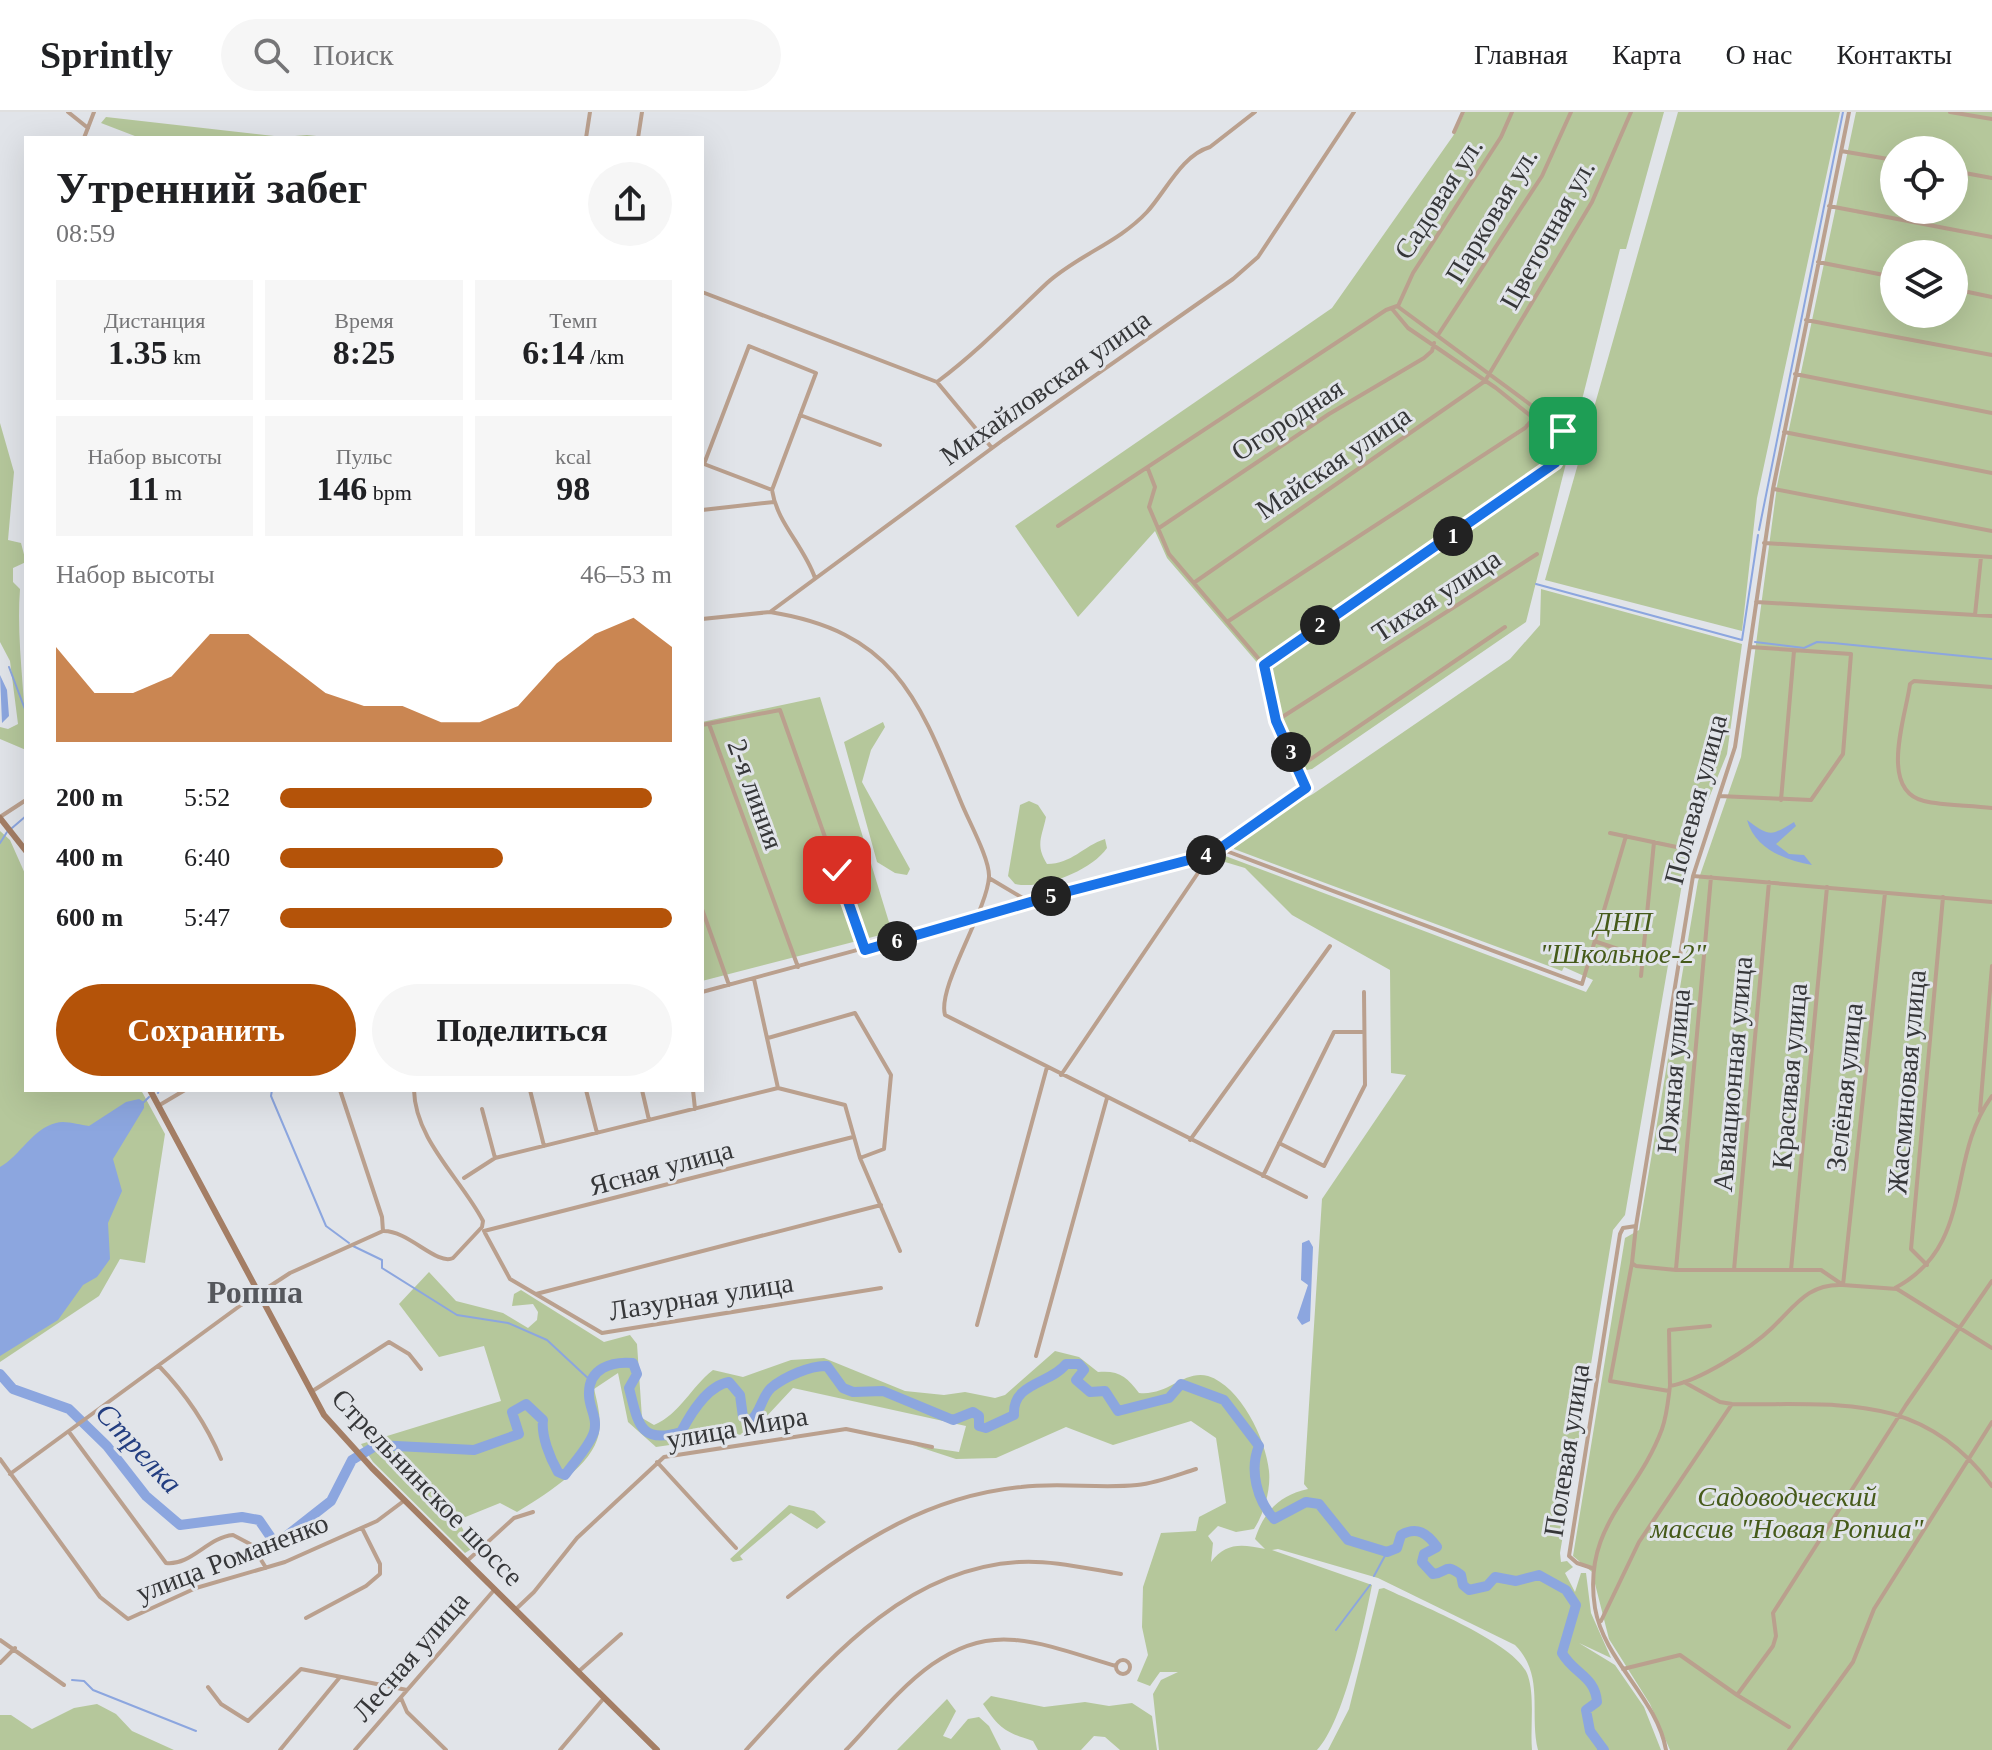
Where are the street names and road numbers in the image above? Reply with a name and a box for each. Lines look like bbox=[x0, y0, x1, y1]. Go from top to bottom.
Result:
street label: Садовая ул. bbox=[1388, 132, 1489, 265]
street label: Парковая ул. bbox=[1439, 142, 1544, 288]
street label: Цветочная ул. bbox=[1494, 154, 1601, 314]
street label: Михайловская улица bbox=[934, 303, 1157, 472]
street label: Огородная bbox=[1226, 372, 1349, 467]
street label: Майская улица bbox=[1250, 399, 1417, 525]
street label: Тихая улица bbox=[1366, 542, 1507, 648]
street label: Полевая улица bbox=[1658, 710, 1733, 887]
street label: 2-я линия bbox=[721, 735, 790, 854]
street label: Авиационная улица bbox=[1707, 954, 1758, 1193]
street label: Жасминовая улица bbox=[1881, 968, 1932, 1196]
street label: Красивая улица bbox=[1766, 981, 1813, 1170]
street label: Южная улица bbox=[1651, 987, 1696, 1155]
street label: Зелёная улица bbox=[1820, 1001, 1869, 1173]
street label: Ясная улица bbox=[586, 1133, 737, 1202]
street label: Лазурная улица bbox=[607, 1267, 796, 1326]
street label: Полевая улица bbox=[1538, 1361, 1596, 1539]
street label: Стрельнинское шоссе bbox=[326, 1383, 530, 1592]
street label: улица Мира bbox=[664, 1400, 810, 1455]
street label: улица Романенко bbox=[132, 1507, 332, 1608]
street label: Лесная улица bbox=[346, 1585, 475, 1727]

